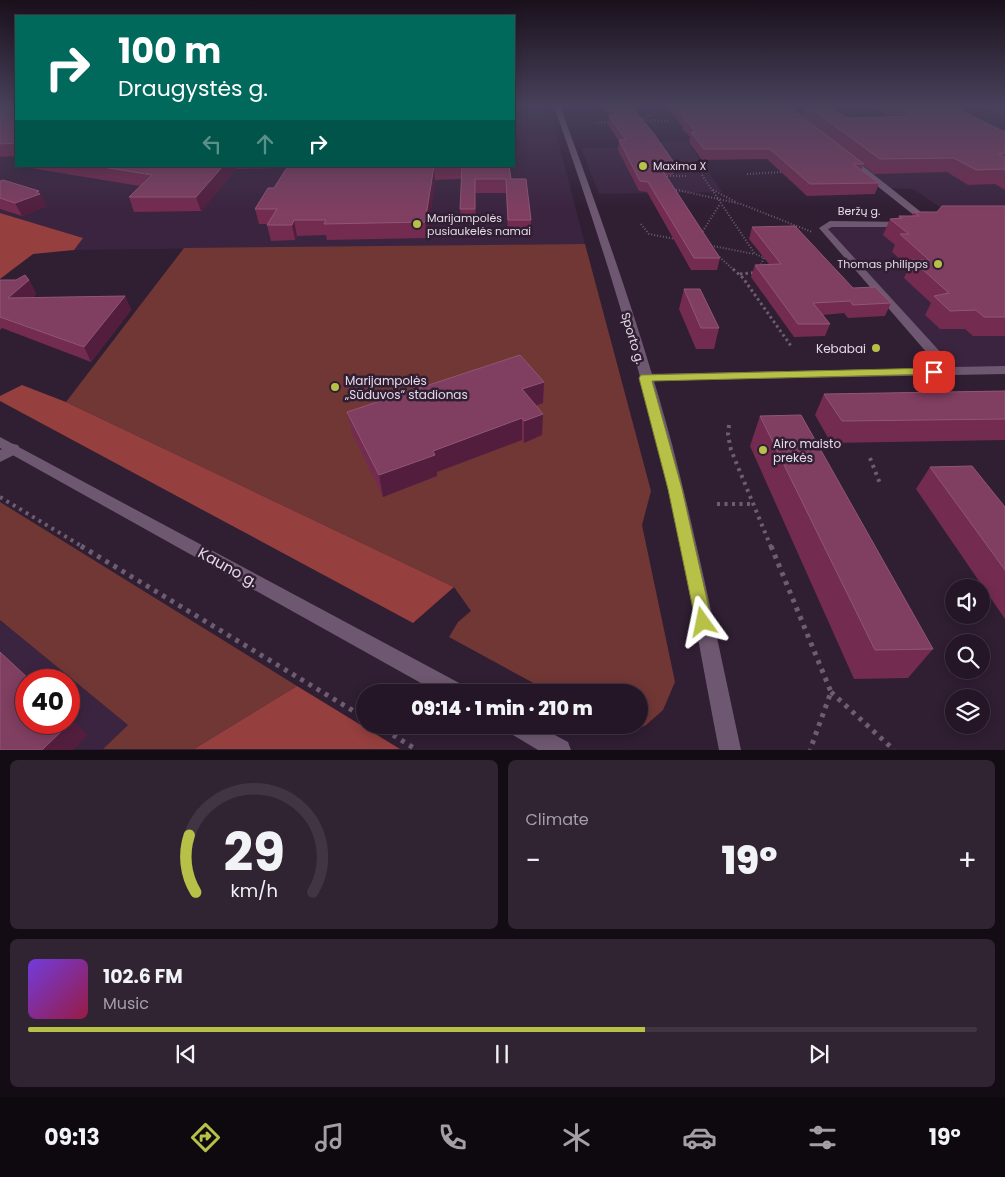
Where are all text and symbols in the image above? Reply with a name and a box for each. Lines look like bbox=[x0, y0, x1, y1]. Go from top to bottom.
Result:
text: 100 m bbox=[118, 26, 221, 75]
icon: right bbox=[35, 35, 100, 100]
text: Draugystės g. bbox=[118, 73, 268, 104]
icon: left bbox=[198, 130, 226, 158]
icon: ahead bbox=[251, 130, 279, 158]
icon: right bbox=[304, 130, 332, 158]
place label: Maxima X bbox=[653, 158, 707, 174]
marker: Maxima X bbox=[637, 160, 649, 172]
street label: Beržų g. bbox=[838, 203, 880, 219]
place label: Marijampolės pusiaukelės namai bbox=[427, 210, 531, 239]
marker: Marijampolės pusiaukelės namai bbox=[411, 218, 423, 230]
place label: Thomas philipps bbox=[837, 256, 928, 272]
marker: Thomas philipps bbox=[932, 258, 944, 270]
street label: Sporto g. bbox=[617, 310, 649, 366]
place label: Kebabai bbox=[816, 340, 866, 357]
marker: Kebabai bbox=[870, 342, 882, 354]
pin bbox=[913, 351, 955, 393]
icon: arrive bbox=[920, 358, 948, 386]
place label: Marijampolės „Sūduvos“ stadionas bbox=[344, 372, 468, 403]
marker: Marijampolės „Sūduvos“ stadionas bbox=[329, 381, 341, 393]
place label: Airo maisto prekės bbox=[773, 435, 841, 466]
marker: Airo maisto prekės bbox=[757, 444, 769, 456]
street label: Kauno g. bbox=[194, 542, 262, 592]
map controls bbox=[945, 579, 990, 734]
button: sound bbox=[945, 579, 990, 624]
position arrow bbox=[676, 595, 728, 647]
button: search bbox=[945, 634, 990, 679]
speed limit sign: 40 bbox=[15, 669, 80, 734]
button: layers bbox=[945, 689, 990, 734]
text: 09:14 · 1 min · 210 m bbox=[411, 695, 593, 722]
text: Climate bbox=[526, 808, 589, 831]
text: 29 bbox=[223, 816, 285, 889]
text: 19° bbox=[721, 834, 777, 887]
text: − bbox=[526, 841, 541, 880]
text: + bbox=[958, 841, 977, 880]
text: km/h bbox=[230, 878, 278, 903]
text: 102.6 FM bbox=[103, 963, 183, 990]
text: Music bbox=[103, 992, 149, 1015]
icon: previous bbox=[172, 1040, 200, 1068]
icon: pause bbox=[488, 1040, 516, 1068]
icon: next bbox=[805, 1040, 833, 1068]
icon: directions bbox=[188, 1120, 223, 1155]
icon: music bbox=[312, 1120, 347, 1155]
icon: phone bbox=[435, 1120, 470, 1155]
icon: climate bbox=[559, 1120, 594, 1155]
icon: car bbox=[682, 1120, 717, 1155]
icon: filters bbox=[805, 1120, 840, 1155]
text: 09:13 bbox=[44, 1122, 100, 1153]
text: 19° bbox=[929, 1122, 961, 1153]

